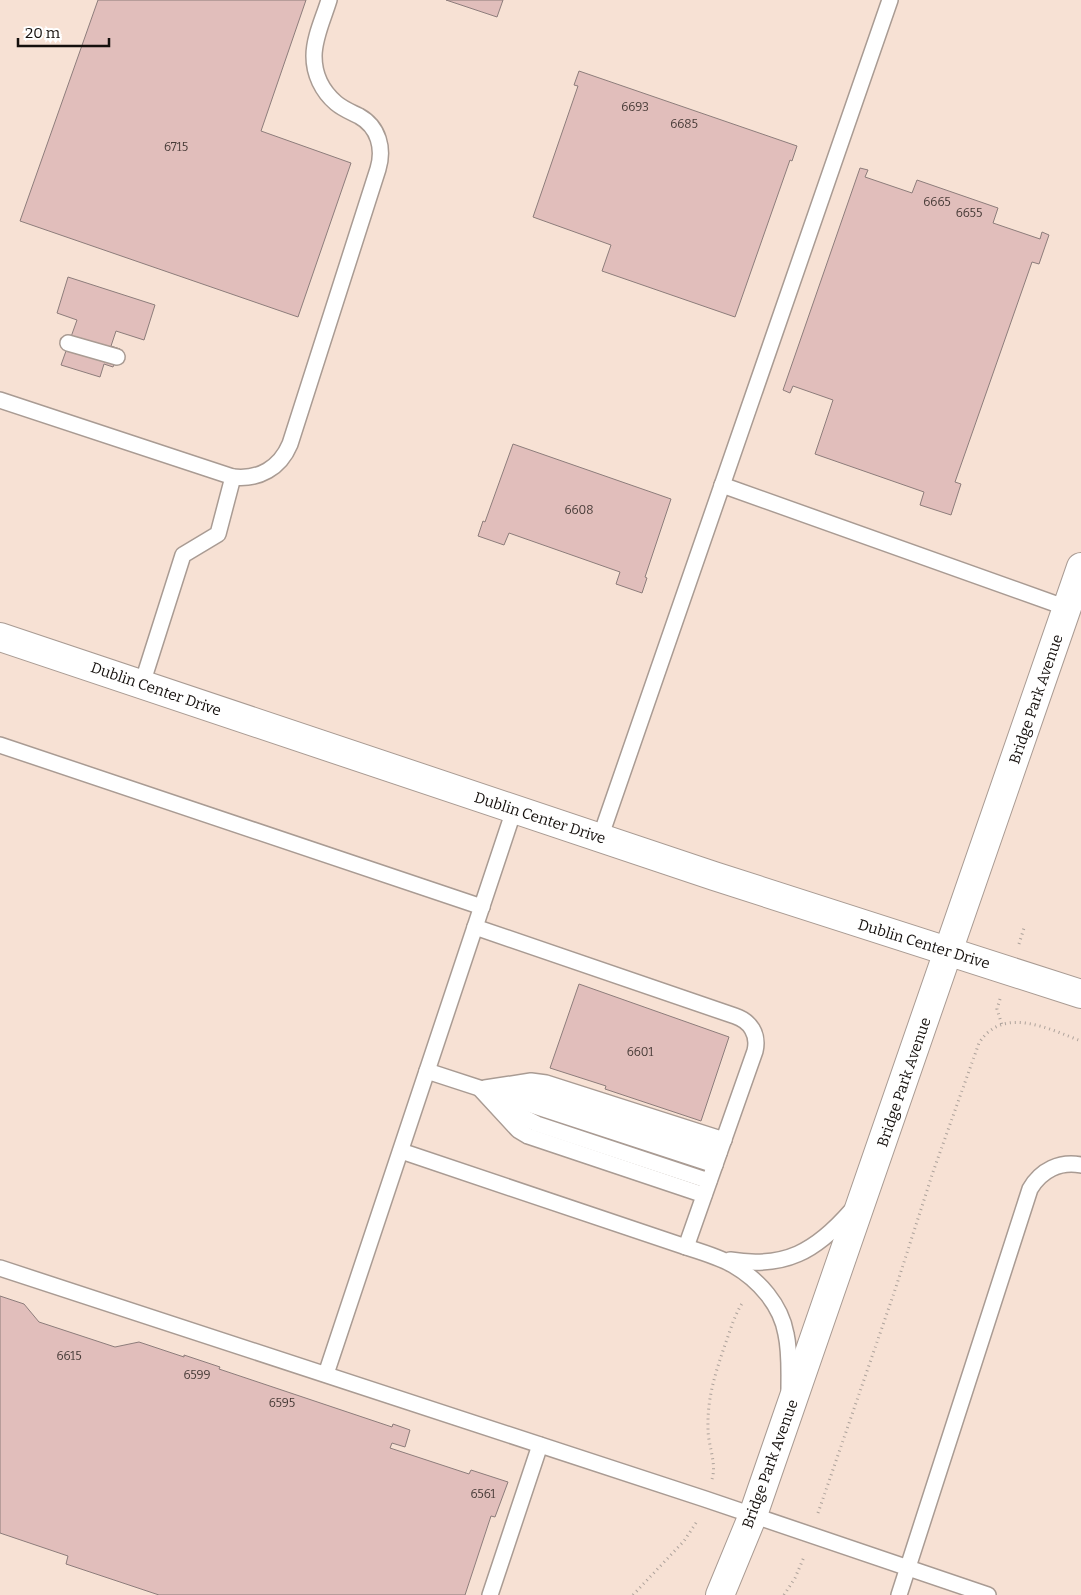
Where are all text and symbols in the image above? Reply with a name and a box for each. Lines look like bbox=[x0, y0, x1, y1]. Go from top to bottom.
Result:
scale bar bbox=[18, 15, 109, 47]
text: 20 m bbox=[25, 24, 61, 42]
house number: 6693 bbox=[621, 100, 649, 114]
house number: 6685 bbox=[670, 117, 698, 131]
house number: 6715 bbox=[164, 140, 188, 154]
house number: 6665 bbox=[923, 195, 951, 209]
house number: 6655 bbox=[956, 206, 982, 220]
house number: 6608 bbox=[565, 503, 594, 517]
street label: Bridge Park Avenue bbox=[1005, 632, 1067, 766]
street label: Dublin Center Drive bbox=[88, 658, 224, 720]
street label: Dublin Center Drive bbox=[472, 788, 608, 848]
street label: Dublin Center Drive bbox=[856, 915, 992, 973]
street label: Bridge Park Avenue bbox=[873, 1015, 935, 1149]
house number: 6601 bbox=[627, 1045, 653, 1059]
house number: 6615 bbox=[56, 1349, 82, 1363]
house number: 6599 bbox=[183, 1368, 211, 1382]
house number: 6595 bbox=[269, 1396, 295, 1410]
street label: Bridge Park Avenue bbox=[738, 1397, 802, 1531]
house number: 6561 bbox=[470, 1487, 496, 1501]

